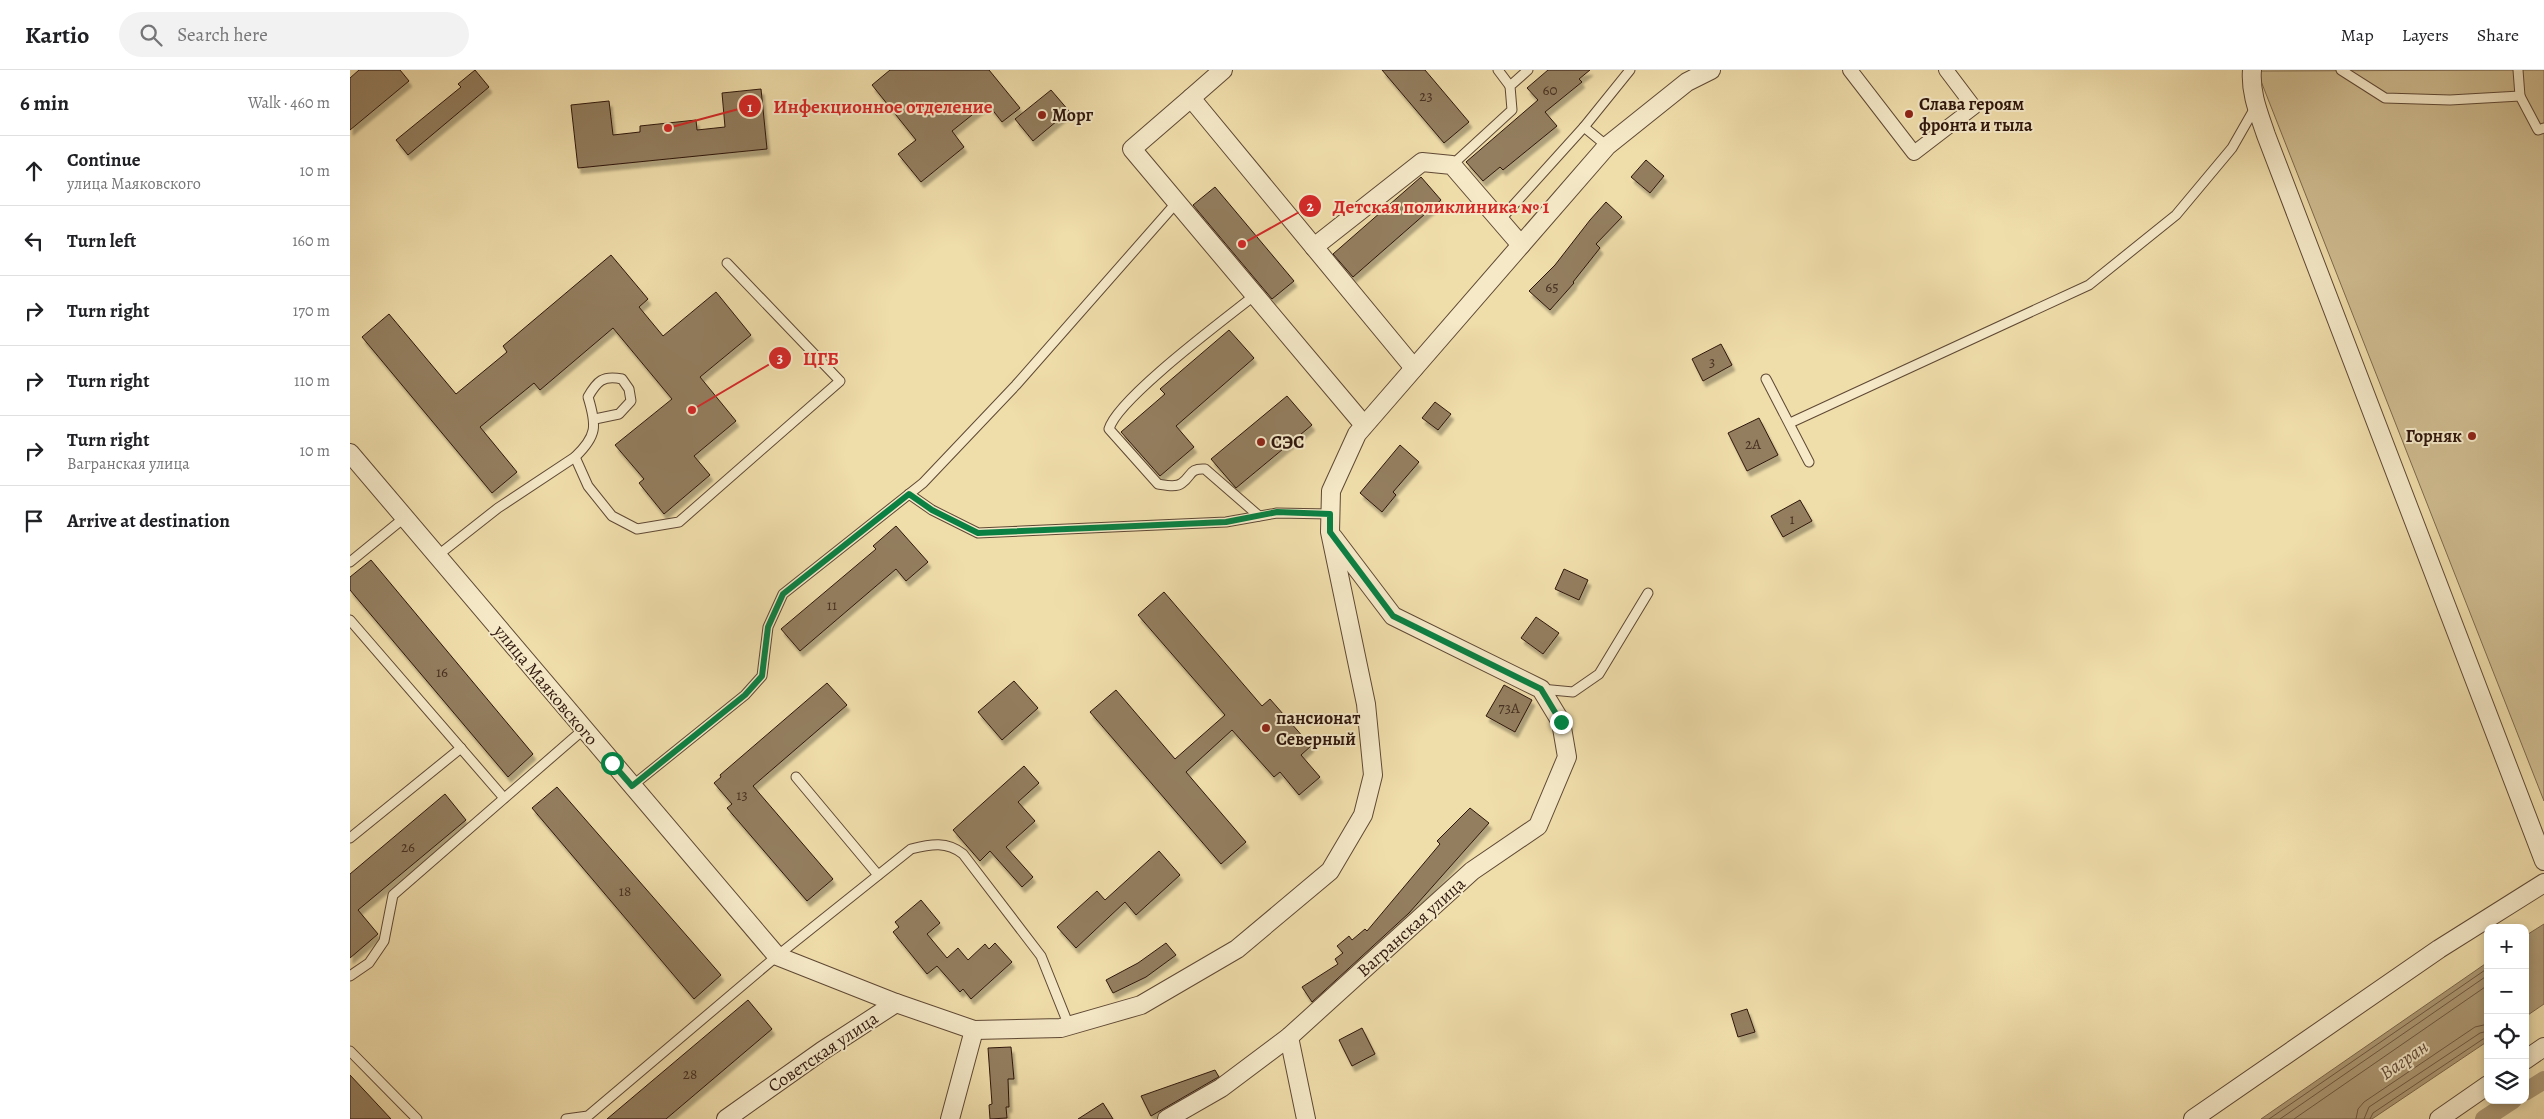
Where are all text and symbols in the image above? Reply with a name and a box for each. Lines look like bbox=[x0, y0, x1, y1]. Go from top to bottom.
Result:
search box bbox=[119, 12, 469, 57]
text: Kartio bbox=[25, 19, 89, 51]
icon: search bbox=[137, 21, 165, 49]
text: Search here bbox=[177, 22, 268, 48]
text: Map bbox=[2341, 23, 2374, 47]
text: Layers bbox=[2402, 23, 2449, 47]
text: Share bbox=[2477, 23, 2519, 47]
house number: 60 bbox=[1543, 80, 1557, 100]
house number: 23 bbox=[1419, 86, 1433, 106]
text: 6 min bbox=[20, 89, 69, 117]
callout: Инфекционное отделение bbox=[738, 89, 1002, 123]
text: Walk · 460 m bbox=[248, 92, 330, 114]
place label: Слава героям фронта и тыла bbox=[1919, 92, 2033, 137]
text: Инфекционное отделение bbox=[773, 94, 993, 120]
text: 1 bbox=[747, 97, 753, 117]
place label: Морг bbox=[1052, 103, 1094, 127]
marker: Слава героям фронта и тыла bbox=[1903, 108, 1915, 120]
marker: Морг bbox=[1036, 109, 1048, 121]
text: Continue bbox=[67, 147, 141, 173]
icon: ahead bbox=[20, 157, 48, 185]
text: 10 m bbox=[300, 160, 330, 182]
text: улица Маяковского bbox=[67, 173, 201, 195]
callout: Детская поликлиника № 1 bbox=[1298, 189, 1560, 223]
text: Детская поликлиника № 1 bbox=[1333, 194, 1550, 220]
text: 2 bbox=[1306, 196, 1314, 216]
icon: left bbox=[20, 227, 48, 255]
text: Turn left bbox=[67, 228, 136, 254]
text: 160 m bbox=[292, 230, 330, 252]
house number: 65 bbox=[1545, 277, 1559, 297]
icon: right bbox=[20, 297, 48, 325]
text: Turn right bbox=[67, 298, 149, 324]
text: 170 m bbox=[293, 300, 330, 322]
callout: ЦГБ bbox=[768, 341, 849, 375]
text: ЦГБ bbox=[803, 346, 839, 372]
text: 3 bbox=[777, 348, 783, 368]
house number: 3 bbox=[1709, 352, 1715, 372]
icon: right bbox=[20, 367, 48, 395]
text: Turn right bbox=[67, 368, 149, 394]
text: 110 m bbox=[294, 370, 330, 392]
place label: Горняк bbox=[2405, 424, 2462, 448]
text: Turn right bbox=[67, 427, 149, 453]
place label: СЭС bbox=[1271, 430, 1304, 454]
marker: Горняк bbox=[2466, 430, 2478, 442]
house number: 2А bbox=[1745, 434, 1761, 454]
marker: СЭС bbox=[1255, 436, 1267, 448]
icon: right bbox=[20, 437, 48, 465]
text: 10 m bbox=[300, 440, 330, 462]
text: Вагранская улица bbox=[67, 453, 190, 475]
icon: arrive bbox=[20, 507, 48, 535]
text: Arrive at destination bbox=[67, 508, 230, 534]
house number: 1 bbox=[1789, 509, 1795, 529]
house number: 11 bbox=[827, 595, 837, 615]
street label: улица Маяковского bbox=[488, 619, 604, 750]
house number: 16 bbox=[436, 662, 448, 682]
house number: 73А bbox=[1498, 698, 1520, 718]
place label: пансионат Северный bbox=[1276, 706, 1361, 751]
route end bbox=[1550, 711, 1573, 734]
marker: пансионат Северный bbox=[1260, 722, 1272, 734]
route start bbox=[601, 752, 624, 775]
house number: 13 bbox=[736, 785, 748, 805]
house number: 26 bbox=[401, 837, 415, 857]
street label: Вагранская улица bbox=[1352, 871, 1471, 982]
house number: 18 bbox=[619, 881, 631, 901]
map controls bbox=[2484, 924, 2529, 1104]
button: + bbox=[2484, 924, 2529, 969]
button: − bbox=[2484, 969, 2529, 1014]
street label: Советская улица bbox=[763, 1006, 883, 1098]
button: locate bbox=[2484, 1014, 2529, 1059]
water label: Вагран bbox=[2375, 1034, 2434, 1086]
button: layers bbox=[2484, 1059, 2529, 1104]
house number: 28 bbox=[683, 1064, 697, 1084]

